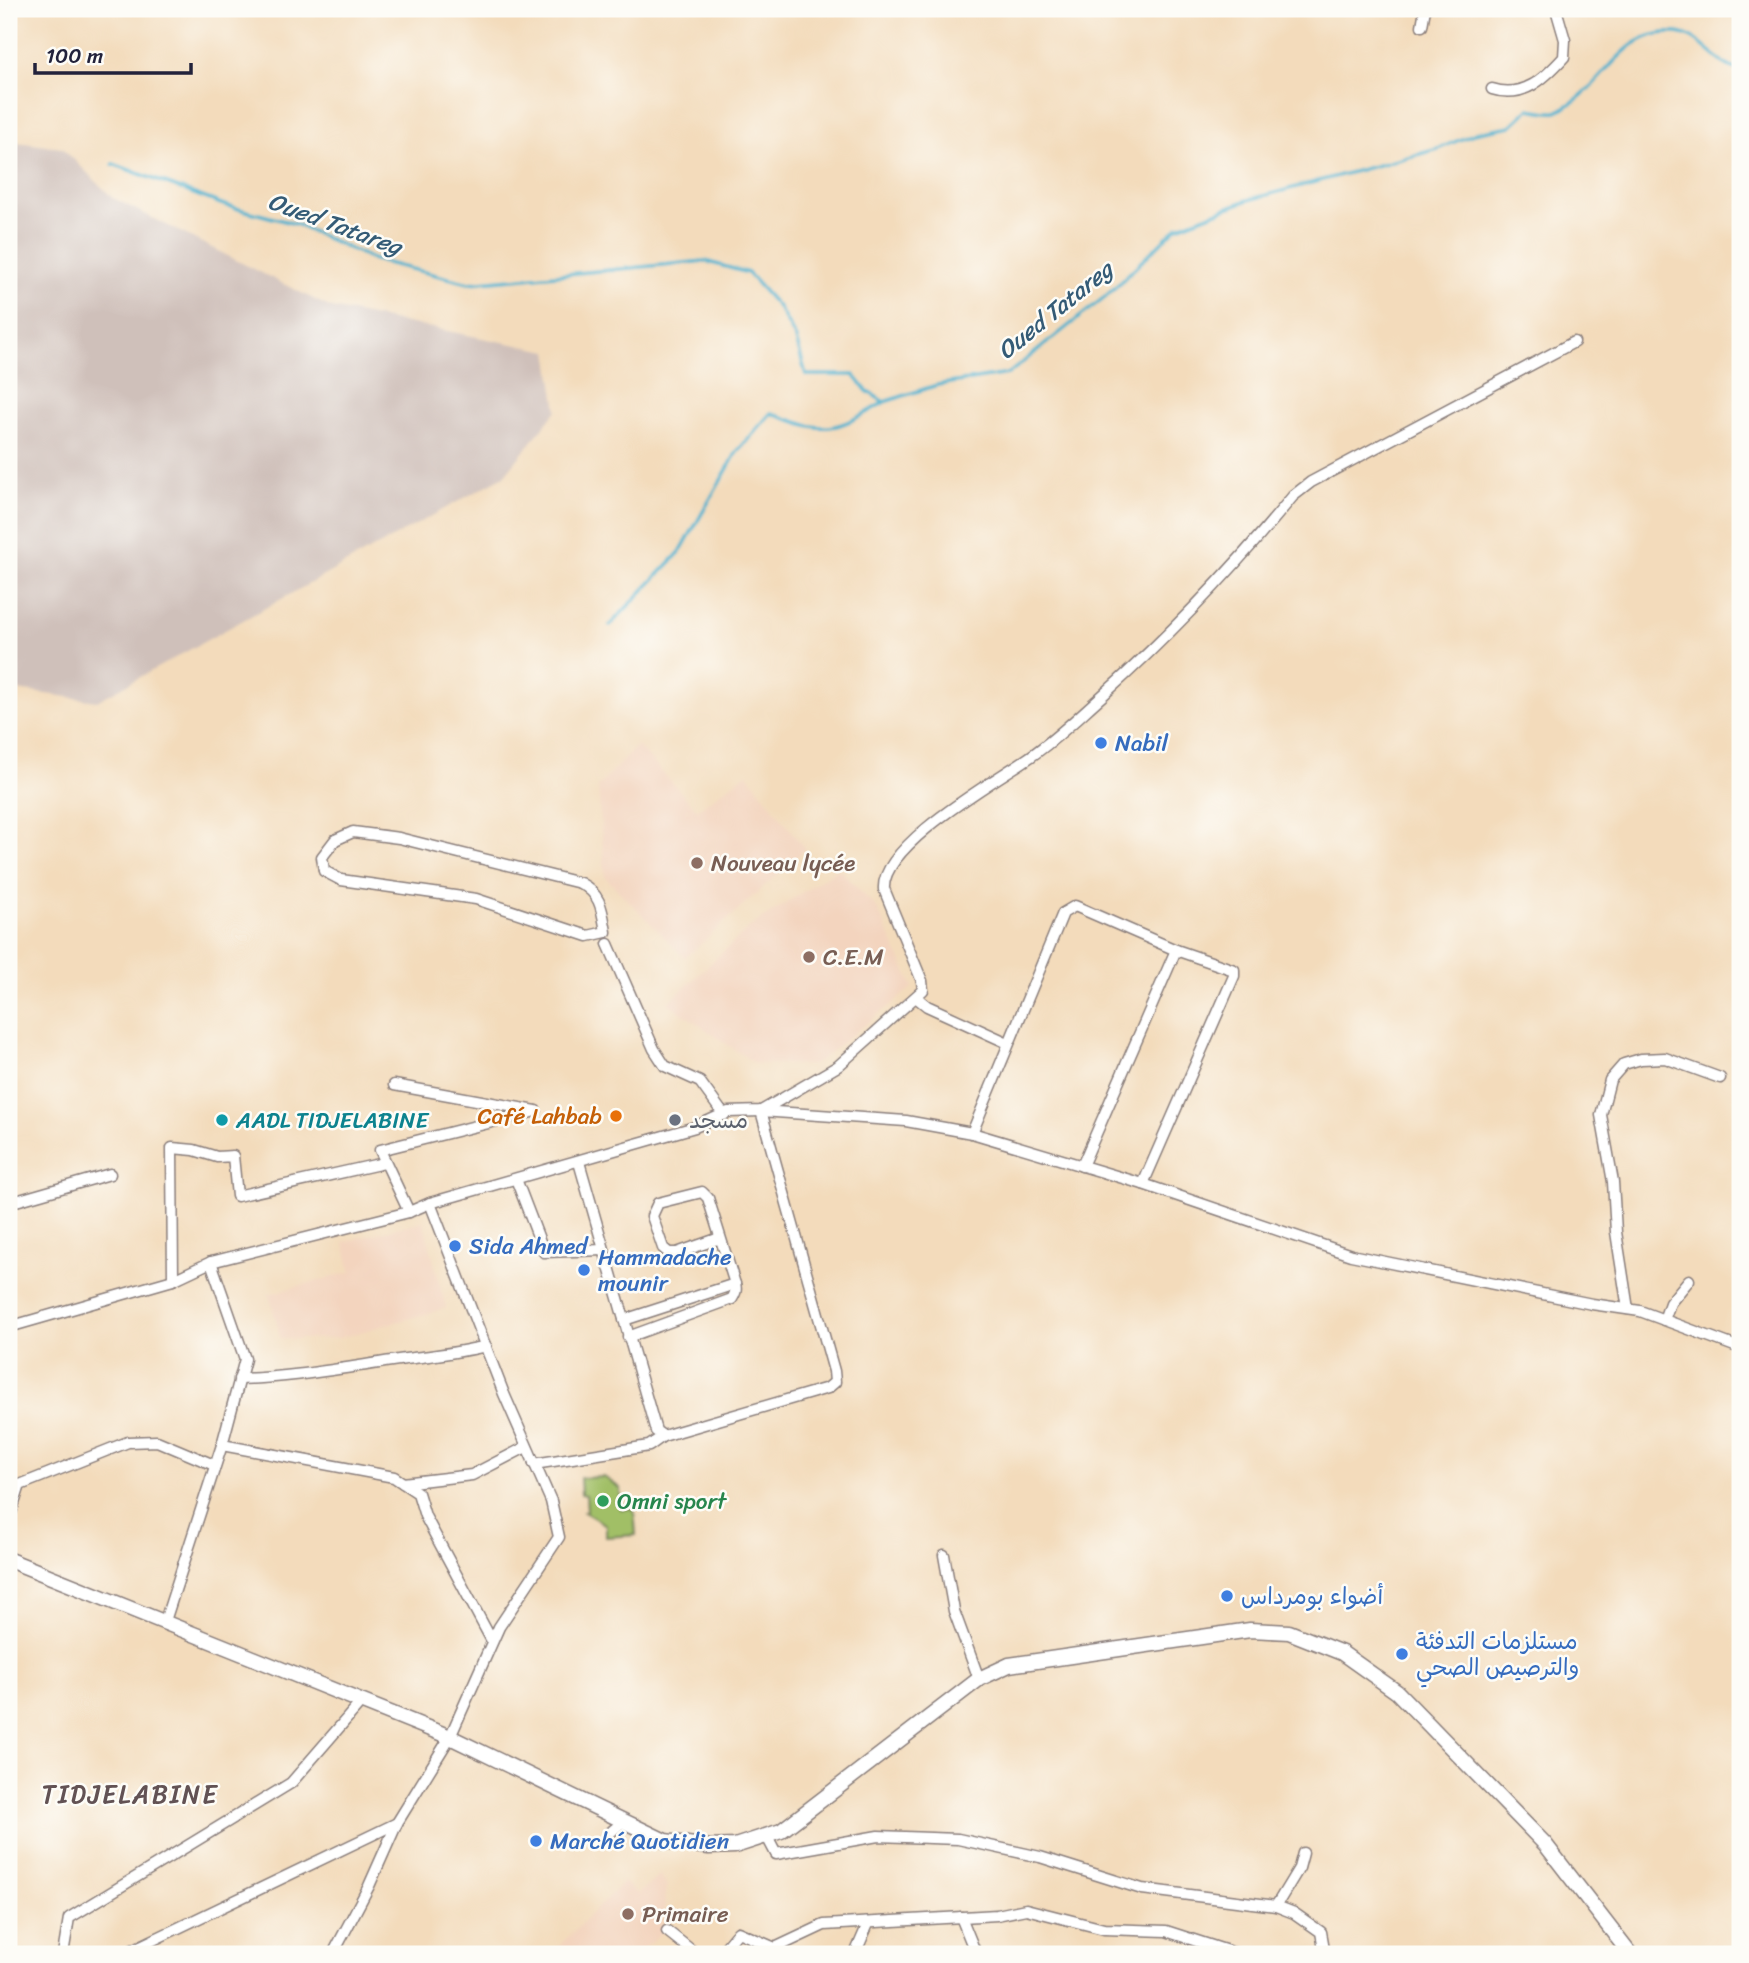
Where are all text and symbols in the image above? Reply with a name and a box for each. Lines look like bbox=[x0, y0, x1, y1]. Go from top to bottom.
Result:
scale bar bbox=[35, 32, 191, 76]
text: 100 m bbox=[46, 37, 103, 75]
water label: Oued Tatareg bbox=[262, 180, 410, 268]
water label: Oued Tatareg bbox=[987, 249, 1124, 370]
place label: Nabil bbox=[1115, 723, 1168, 764]
marker: Nabil bbox=[1093, 735, 1109, 751]
place label: Nouveau lycée bbox=[711, 843, 855, 884]
marker: Nouveau lycée bbox=[689, 855, 705, 871]
place label: C.E.M bbox=[823, 937, 884, 978]
marker: C.E.M bbox=[801, 949, 817, 965]
place label: Café Lahbab bbox=[477, 1096, 602, 1137]
place label: AADL TIDJELABINE bbox=[235, 1100, 430, 1141]
place label: مسجد bbox=[689, 1100, 748, 1141]
marker: Café Lahbab bbox=[608, 1108, 624, 1124]
marker: AADL TIDJELABINE bbox=[214, 1112, 230, 1128]
marker: مسجد bbox=[667, 1112, 683, 1128]
place label: Sida Ahmed bbox=[469, 1226, 589, 1267]
place label: Hammadache mounir bbox=[598, 1237, 732, 1304]
marker: Sida Ahmed bbox=[447, 1238, 463, 1254]
marker: Hammadache mounir bbox=[576, 1262, 592, 1278]
place label: Omni sport bbox=[617, 1481, 728, 1522]
marker: Omni sport bbox=[595, 1493, 611, 1509]
place label: أضواء بومرداس bbox=[1241, 1576, 1383, 1617]
marker: أضواء بومرداس bbox=[1219, 1588, 1235, 1604]
place label: مستلزمات التدفئة والترصيص الصحي bbox=[1416, 1621, 1579, 1688]
marker: مستلزمات التدفئة والترصيص الصحي bbox=[1394, 1646, 1410, 1662]
district label: TIDJELABINE bbox=[41, 1771, 219, 1817]
place label: Marché Quotidien bbox=[550, 1821, 730, 1862]
marker: Marché Quotidien bbox=[528, 1833, 544, 1849]
place label: Primaire bbox=[642, 1894, 729, 1935]
marker: Primaire bbox=[620, 1906, 636, 1922]

